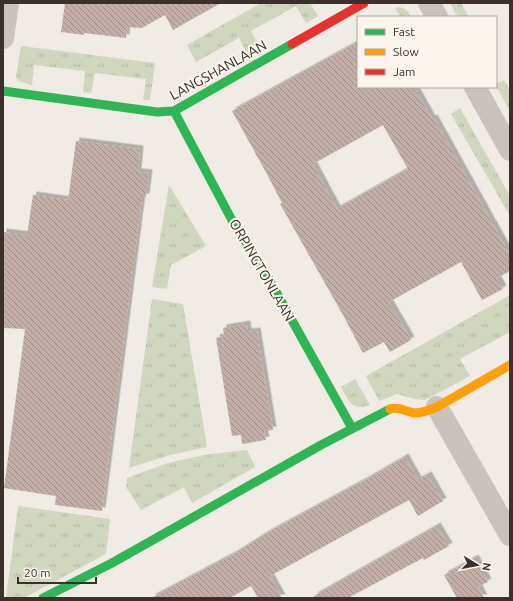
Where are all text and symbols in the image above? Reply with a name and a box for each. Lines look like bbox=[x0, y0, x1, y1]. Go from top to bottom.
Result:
legend bbox=[357, 16, 497, 88]
text: Fast bbox=[393, 25, 415, 38]
street label: LANGSHANLAAN bbox=[167, 37, 269, 103]
text: Slow bbox=[393, 45, 419, 58]
text: Jam bbox=[393, 65, 415, 78]
street label: ORPINGTONLAAN bbox=[226, 216, 298, 324]
north arrow bbox=[457, 545, 497, 585]
scale bar bbox=[18, 559, 96, 585]
text: N bbox=[480, 562, 493, 572]
text: 20 m bbox=[24, 566, 51, 579]

